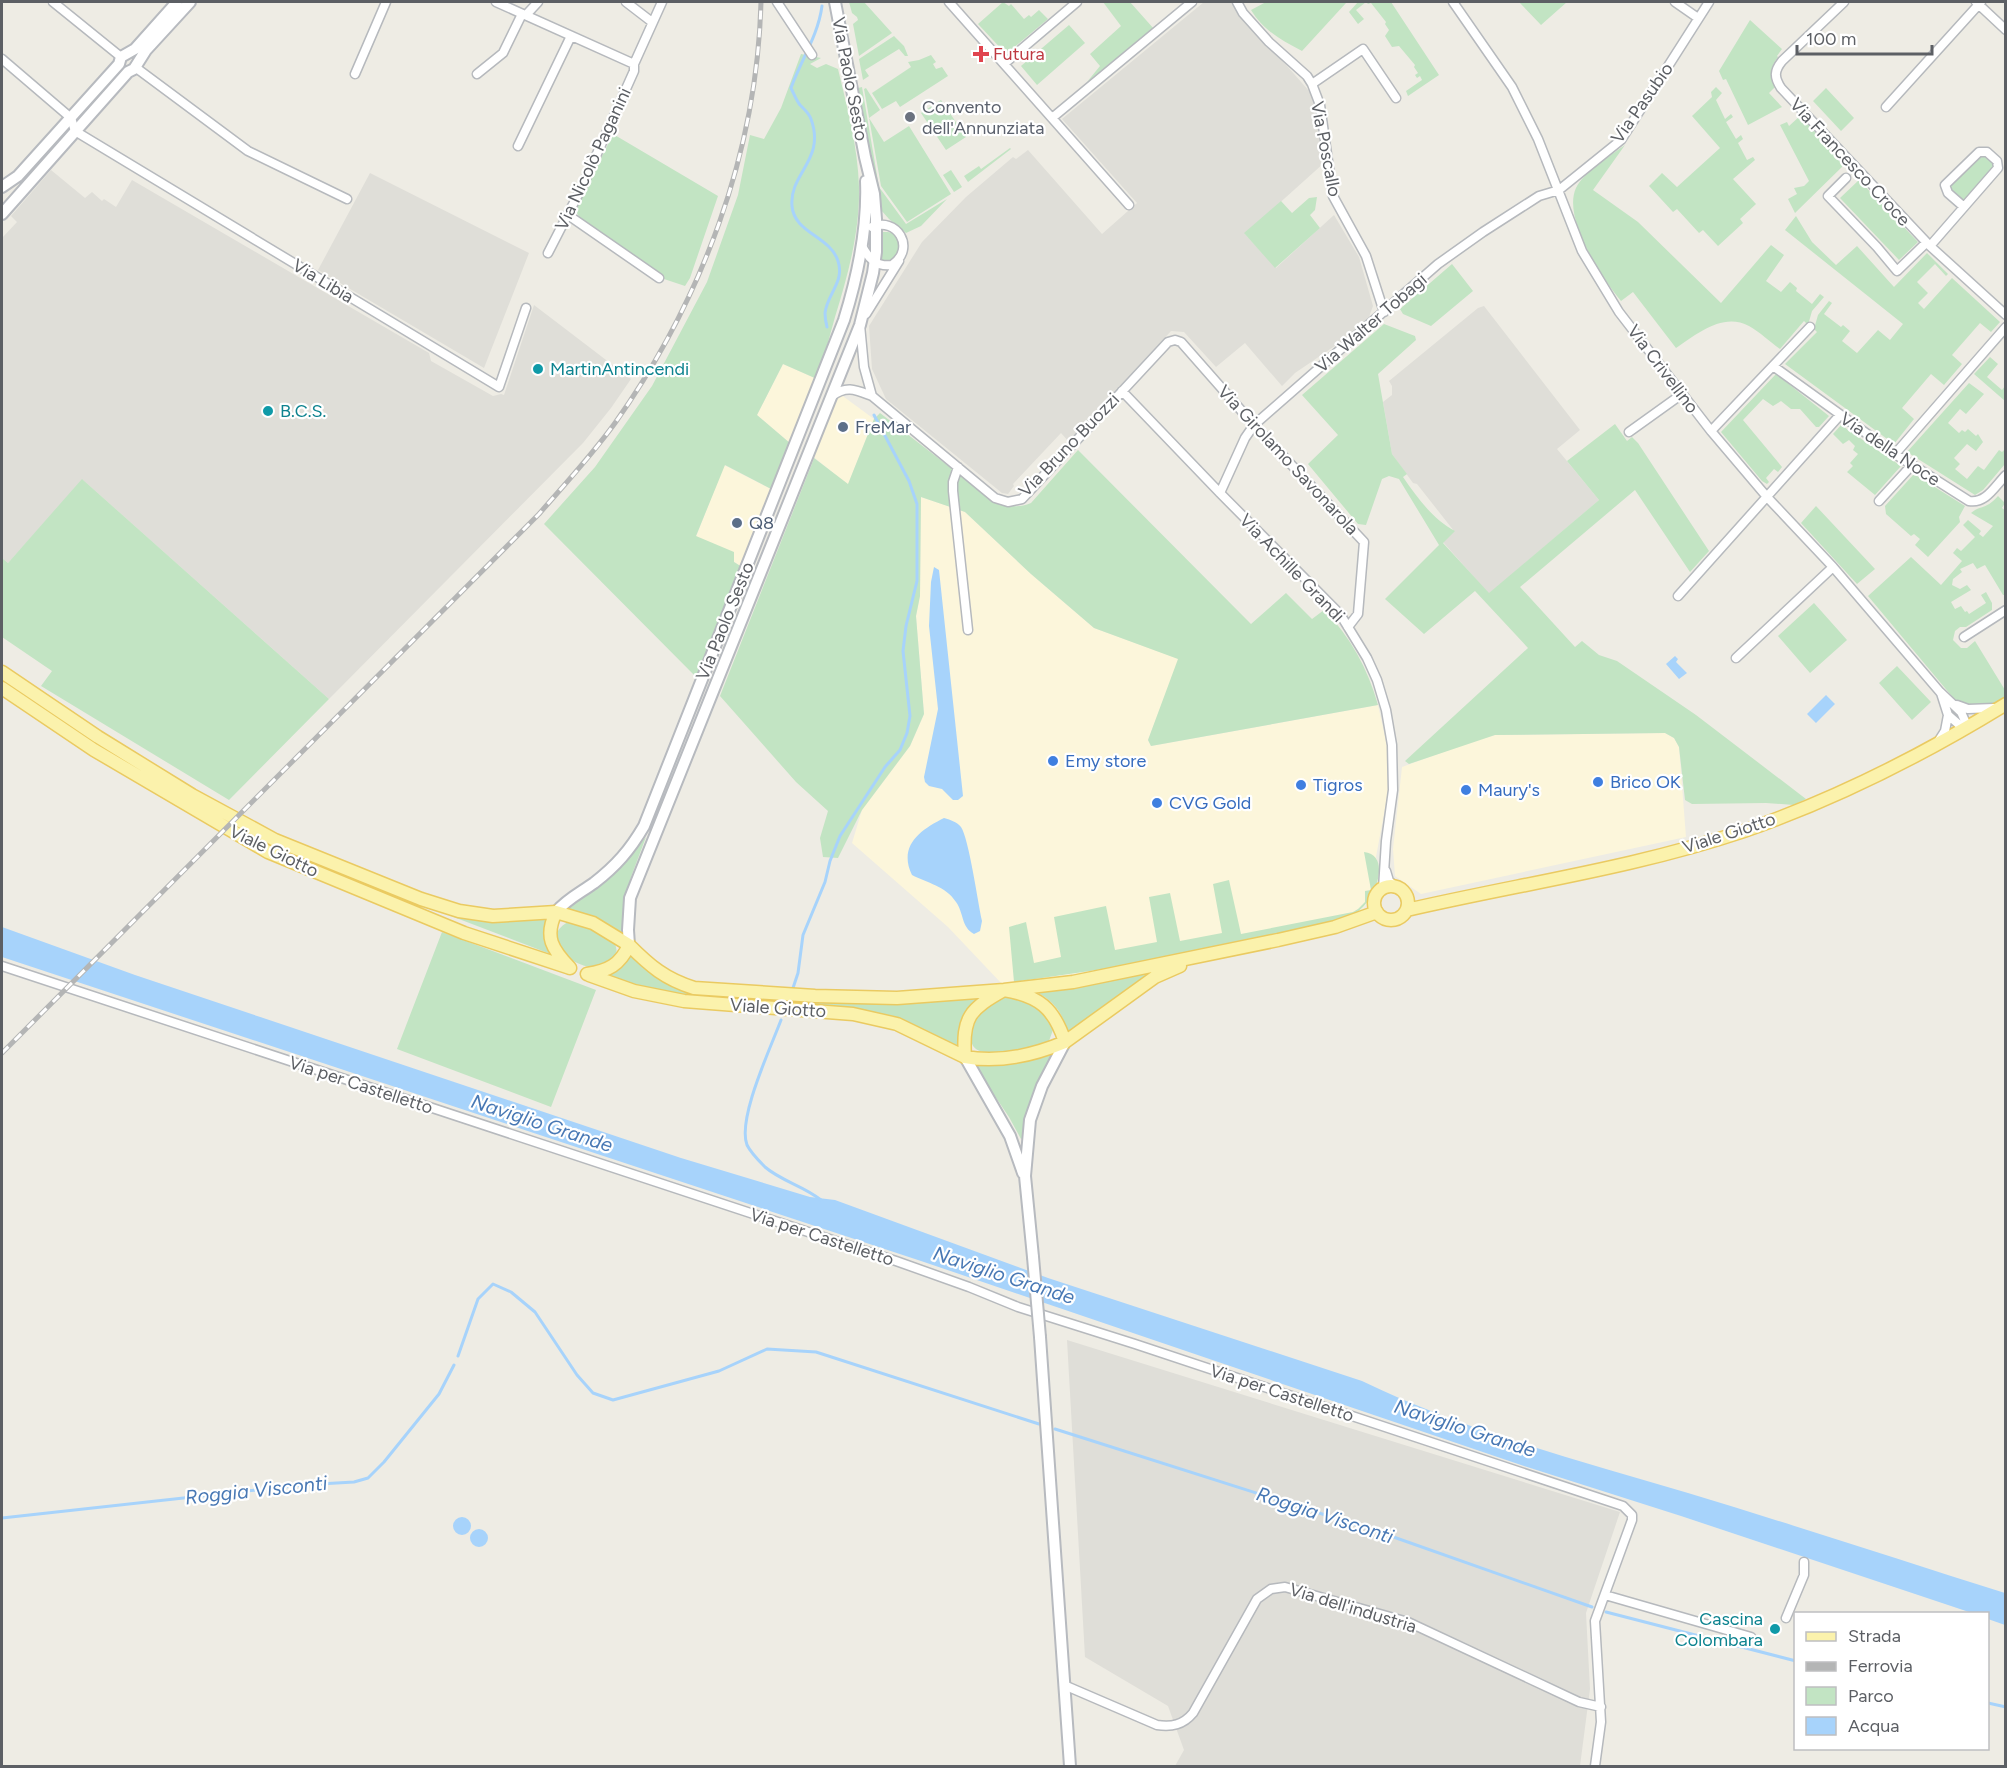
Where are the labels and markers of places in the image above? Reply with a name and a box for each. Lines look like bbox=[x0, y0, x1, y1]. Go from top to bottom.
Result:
place label: Futura bbox=[993, 43, 1045, 65]
marker: Futura bbox=[974, 47, 988, 61]
place label: Convento dell'Annunziata bbox=[922, 96, 1044, 139]
marker: Convento dell'Annunziata bbox=[903, 110, 917, 124]
place label: MartinAntincendi bbox=[550, 358, 689, 380]
marker: MartinAntincendi bbox=[531, 362, 545, 376]
place label: B.C.S. bbox=[280, 400, 326, 422]
marker: B.C.S. bbox=[261, 404, 275, 418]
place label: FreMar bbox=[855, 416, 911, 438]
marker: FreMar bbox=[836, 420, 850, 434]
place label: Q8 bbox=[749, 512, 774, 534]
marker: Q8 bbox=[730, 516, 744, 530]
place label: Emy store bbox=[1065, 750, 1146, 772]
marker: Emy store bbox=[1046, 754, 1060, 768]
place label: Brico OK bbox=[1610, 771, 1681, 793]
place label: Tigros bbox=[1313, 774, 1363, 796]
marker: Brico OK bbox=[1591, 775, 1605, 789]
marker: Tigros bbox=[1294, 778, 1308, 792]
place label: Maury's bbox=[1478, 779, 1540, 801]
marker: Maury's bbox=[1459, 783, 1473, 797]
place label: CVG Gold bbox=[1169, 792, 1251, 814]
marker: CVG Gold bbox=[1150, 796, 1164, 810]
place label: Cascina Colombara bbox=[1675, 1608, 1763, 1651]
marker: Cascina Colombara bbox=[1768, 1622, 1782, 1636]

